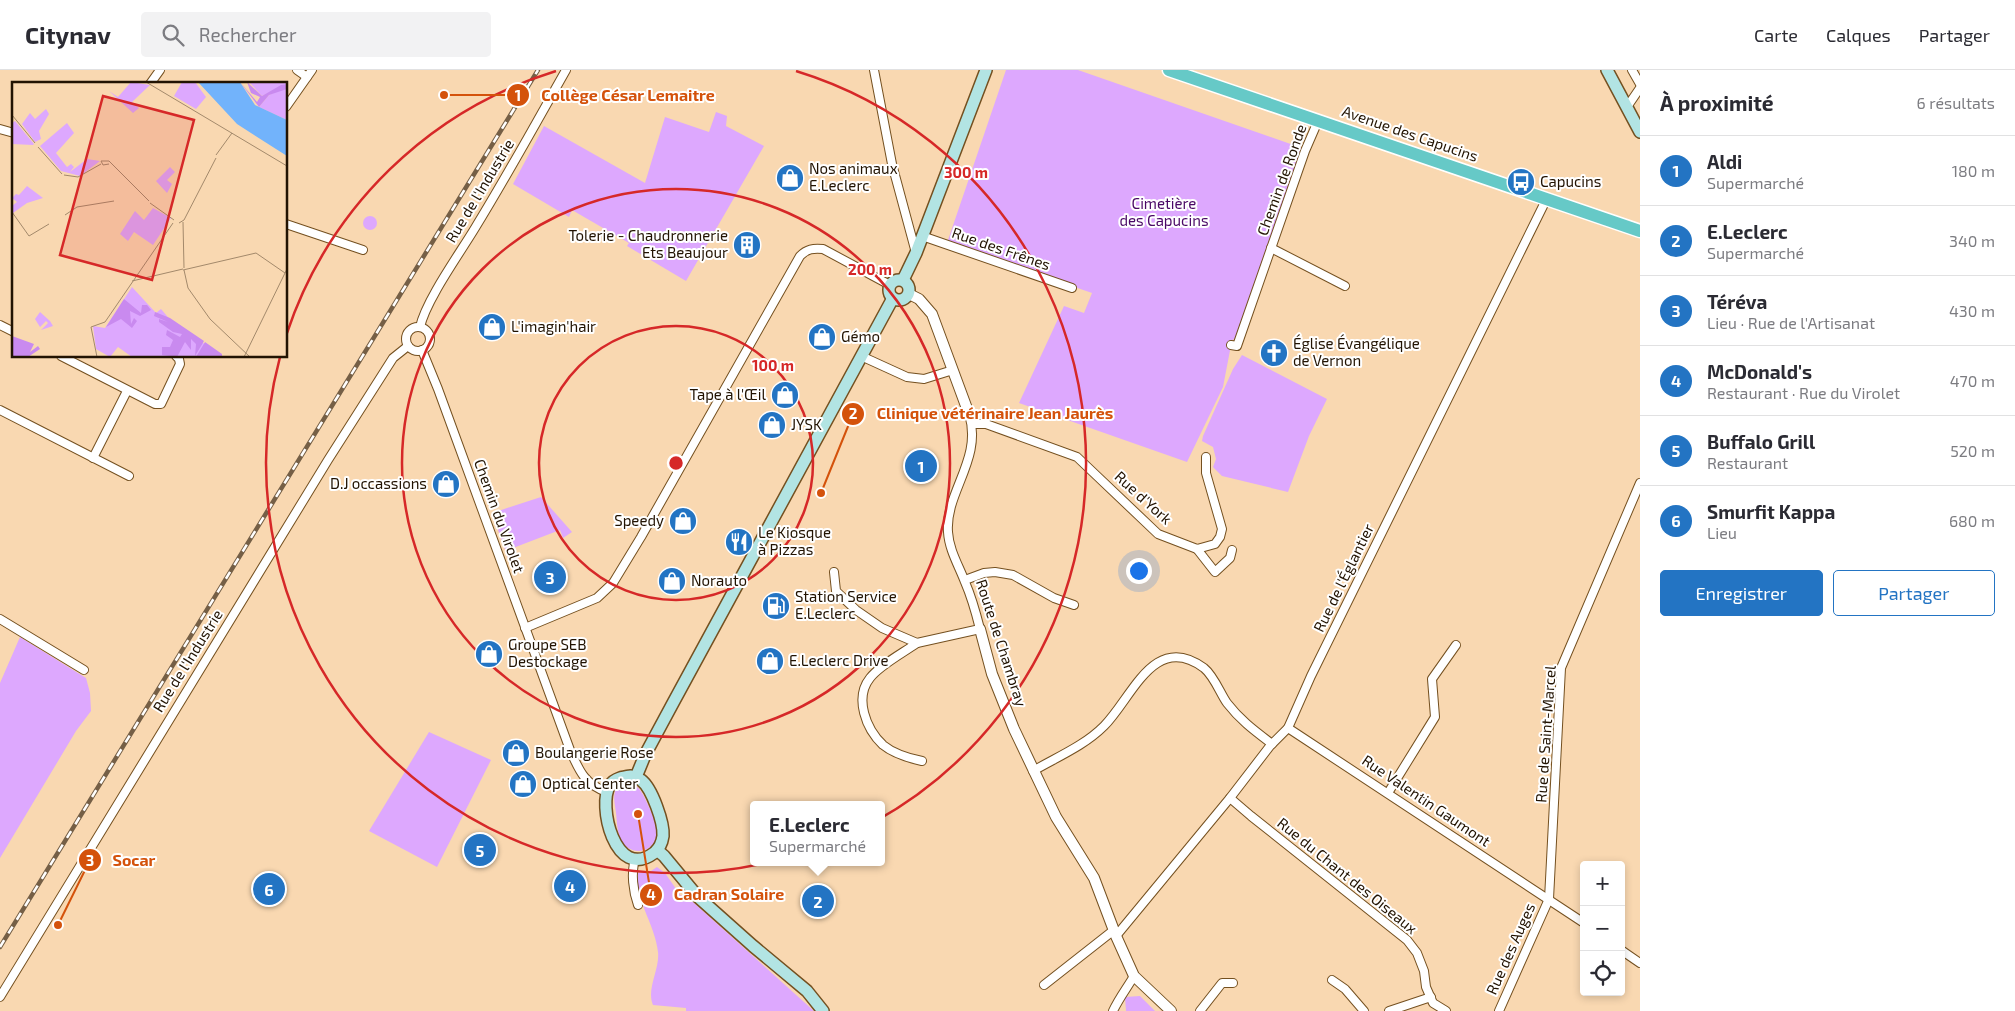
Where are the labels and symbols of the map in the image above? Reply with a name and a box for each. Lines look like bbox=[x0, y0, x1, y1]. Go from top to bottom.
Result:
callout: Collège César Lemaitre bbox=[506, 80, 724, 111]
inset map bbox=[12, 82, 288, 358]
text: Collège César Lemaitre bbox=[541, 85, 715, 104]
text: 1 bbox=[515, 86, 521, 104]
street label: Avenue des Capucins bbox=[1340, 101, 1481, 165]
street label: Chemin de Ronde bbox=[1253, 121, 1310, 238]
street label: Rue de l'Industrie bbox=[441, 136, 517, 245]
place label: Nos animaux E.Leclerc bbox=[809, 159, 898, 194]
shop icon: Nos animaux E.Leclerc bbox=[775, 163, 805, 193]
text: 300 m bbox=[944, 163, 988, 181]
bus stop icon: Capucins bbox=[1506, 167, 1536, 197]
place label: Capucins bbox=[1540, 172, 1601, 190]
park label: Cimetière des Capucins bbox=[1119, 194, 1209, 229]
street label: Rue des Frênes bbox=[950, 223, 1053, 273]
place label: Tolerie - Chaudronnerie Ets Beaujour bbox=[568, 226, 728, 262]
building icon: Tolerie - Chaudronnerie Ets Beaujour bbox=[732, 230, 762, 260]
text: 200 m bbox=[848, 260, 892, 278]
shop icon: L'imagin'hair bbox=[477, 312, 507, 342]
place label: L'imagin'hair bbox=[511, 317, 596, 335]
shop icon: Gémo bbox=[807, 322, 837, 352]
place label: Gémo bbox=[841, 327, 880, 345]
place label: Église Évangélique de Vernon bbox=[1293, 334, 1420, 369]
church icon: Église Évangélique de Vernon bbox=[1259, 338, 1289, 368]
text: 100 m bbox=[752, 356, 794, 374]
shop icon: Tape à l'Œil bbox=[770, 380, 800, 410]
place label: Tape à l'Œil bbox=[690, 385, 767, 403]
callout: Clinique vétérinaire Jean Jaurès bbox=[841, 398, 1124, 429]
text: Clinique vétérinaire Jean Jaurès bbox=[877, 403, 1113, 422]
text: 2 bbox=[849, 404, 858, 422]
shop icon: JYSK bbox=[757, 410, 787, 440]
place label: JYSK bbox=[791, 415, 822, 433]
pin: 1 bbox=[905, 447, 937, 485]
centre of rings bbox=[667, 454, 685, 472]
street label: Chemin du Virolet bbox=[471, 456, 529, 575]
street label: Rue d'York bbox=[1111, 467, 1176, 528]
shop icon: D.J occassions bbox=[431, 469, 461, 499]
place label: D.J occassions bbox=[330, 474, 427, 492]
shop icon: Speedy bbox=[668, 506, 698, 536]
place label: Speedy bbox=[614, 511, 664, 529]
street label: Rue de l'Églantier bbox=[1309, 521, 1377, 635]
place label: Le Kiosque à Pizzas bbox=[758, 523, 831, 558]
restaurant icon: Le Kiosque à Pizzas bbox=[724, 527, 754, 557]
pin: 3 bbox=[534, 558, 566, 596]
your location bbox=[1126, 558, 1152, 584]
shop icon: Norauto bbox=[657, 566, 687, 596]
place label: Norauto bbox=[691, 571, 747, 589]
street label: Route de Chambray bbox=[973, 577, 1031, 709]
place label: Station Service E.Leclerc bbox=[795, 587, 897, 622]
fuel station icon: Station Service E.Leclerc bbox=[761, 591, 791, 621]
street label: Rue de l'Industrie bbox=[148, 606, 226, 715]
place label: Groupe SEB Destockage bbox=[508, 635, 587, 670]
shop icon: Groupe SEB Destockage bbox=[474, 639, 504, 669]
shop icon: E.Leclerc Drive bbox=[755, 646, 785, 676]
place label: E.Leclerc Drive bbox=[789, 651, 889, 669]
street label: Rue de Saint-Marcel bbox=[1531, 664, 1559, 803]
shop icon: Boulangerie Rose bbox=[501, 738, 531, 768]
place label: Boulangerie Rose bbox=[535, 743, 654, 761]
street label: Rue Valentin Gaumont bbox=[1359, 751, 1494, 850]
shop icon: Optical Center bbox=[508, 769, 538, 799]
place label: Optical Center bbox=[542, 774, 638, 792]
street label: Rue du Chant des Oiseaux bbox=[1274, 813, 1421, 937]
pin: 5 bbox=[464, 831, 496, 869]
callout: Socar bbox=[78, 845, 165, 876]
text: Socar bbox=[113, 850, 156, 869]
text: 3 bbox=[86, 851, 94, 869]
pin: 4 bbox=[554, 867, 586, 905]
pin: 6 bbox=[253, 870, 285, 908]
callout: Cadran Solaire bbox=[639, 879, 794, 910]
pin: 2 bbox=[802, 882, 834, 920]
text: Cadran Solaire bbox=[674, 884, 784, 903]
text: 4 bbox=[646, 885, 656, 903]
street label: Rue des Auges bbox=[1482, 900, 1538, 997]

